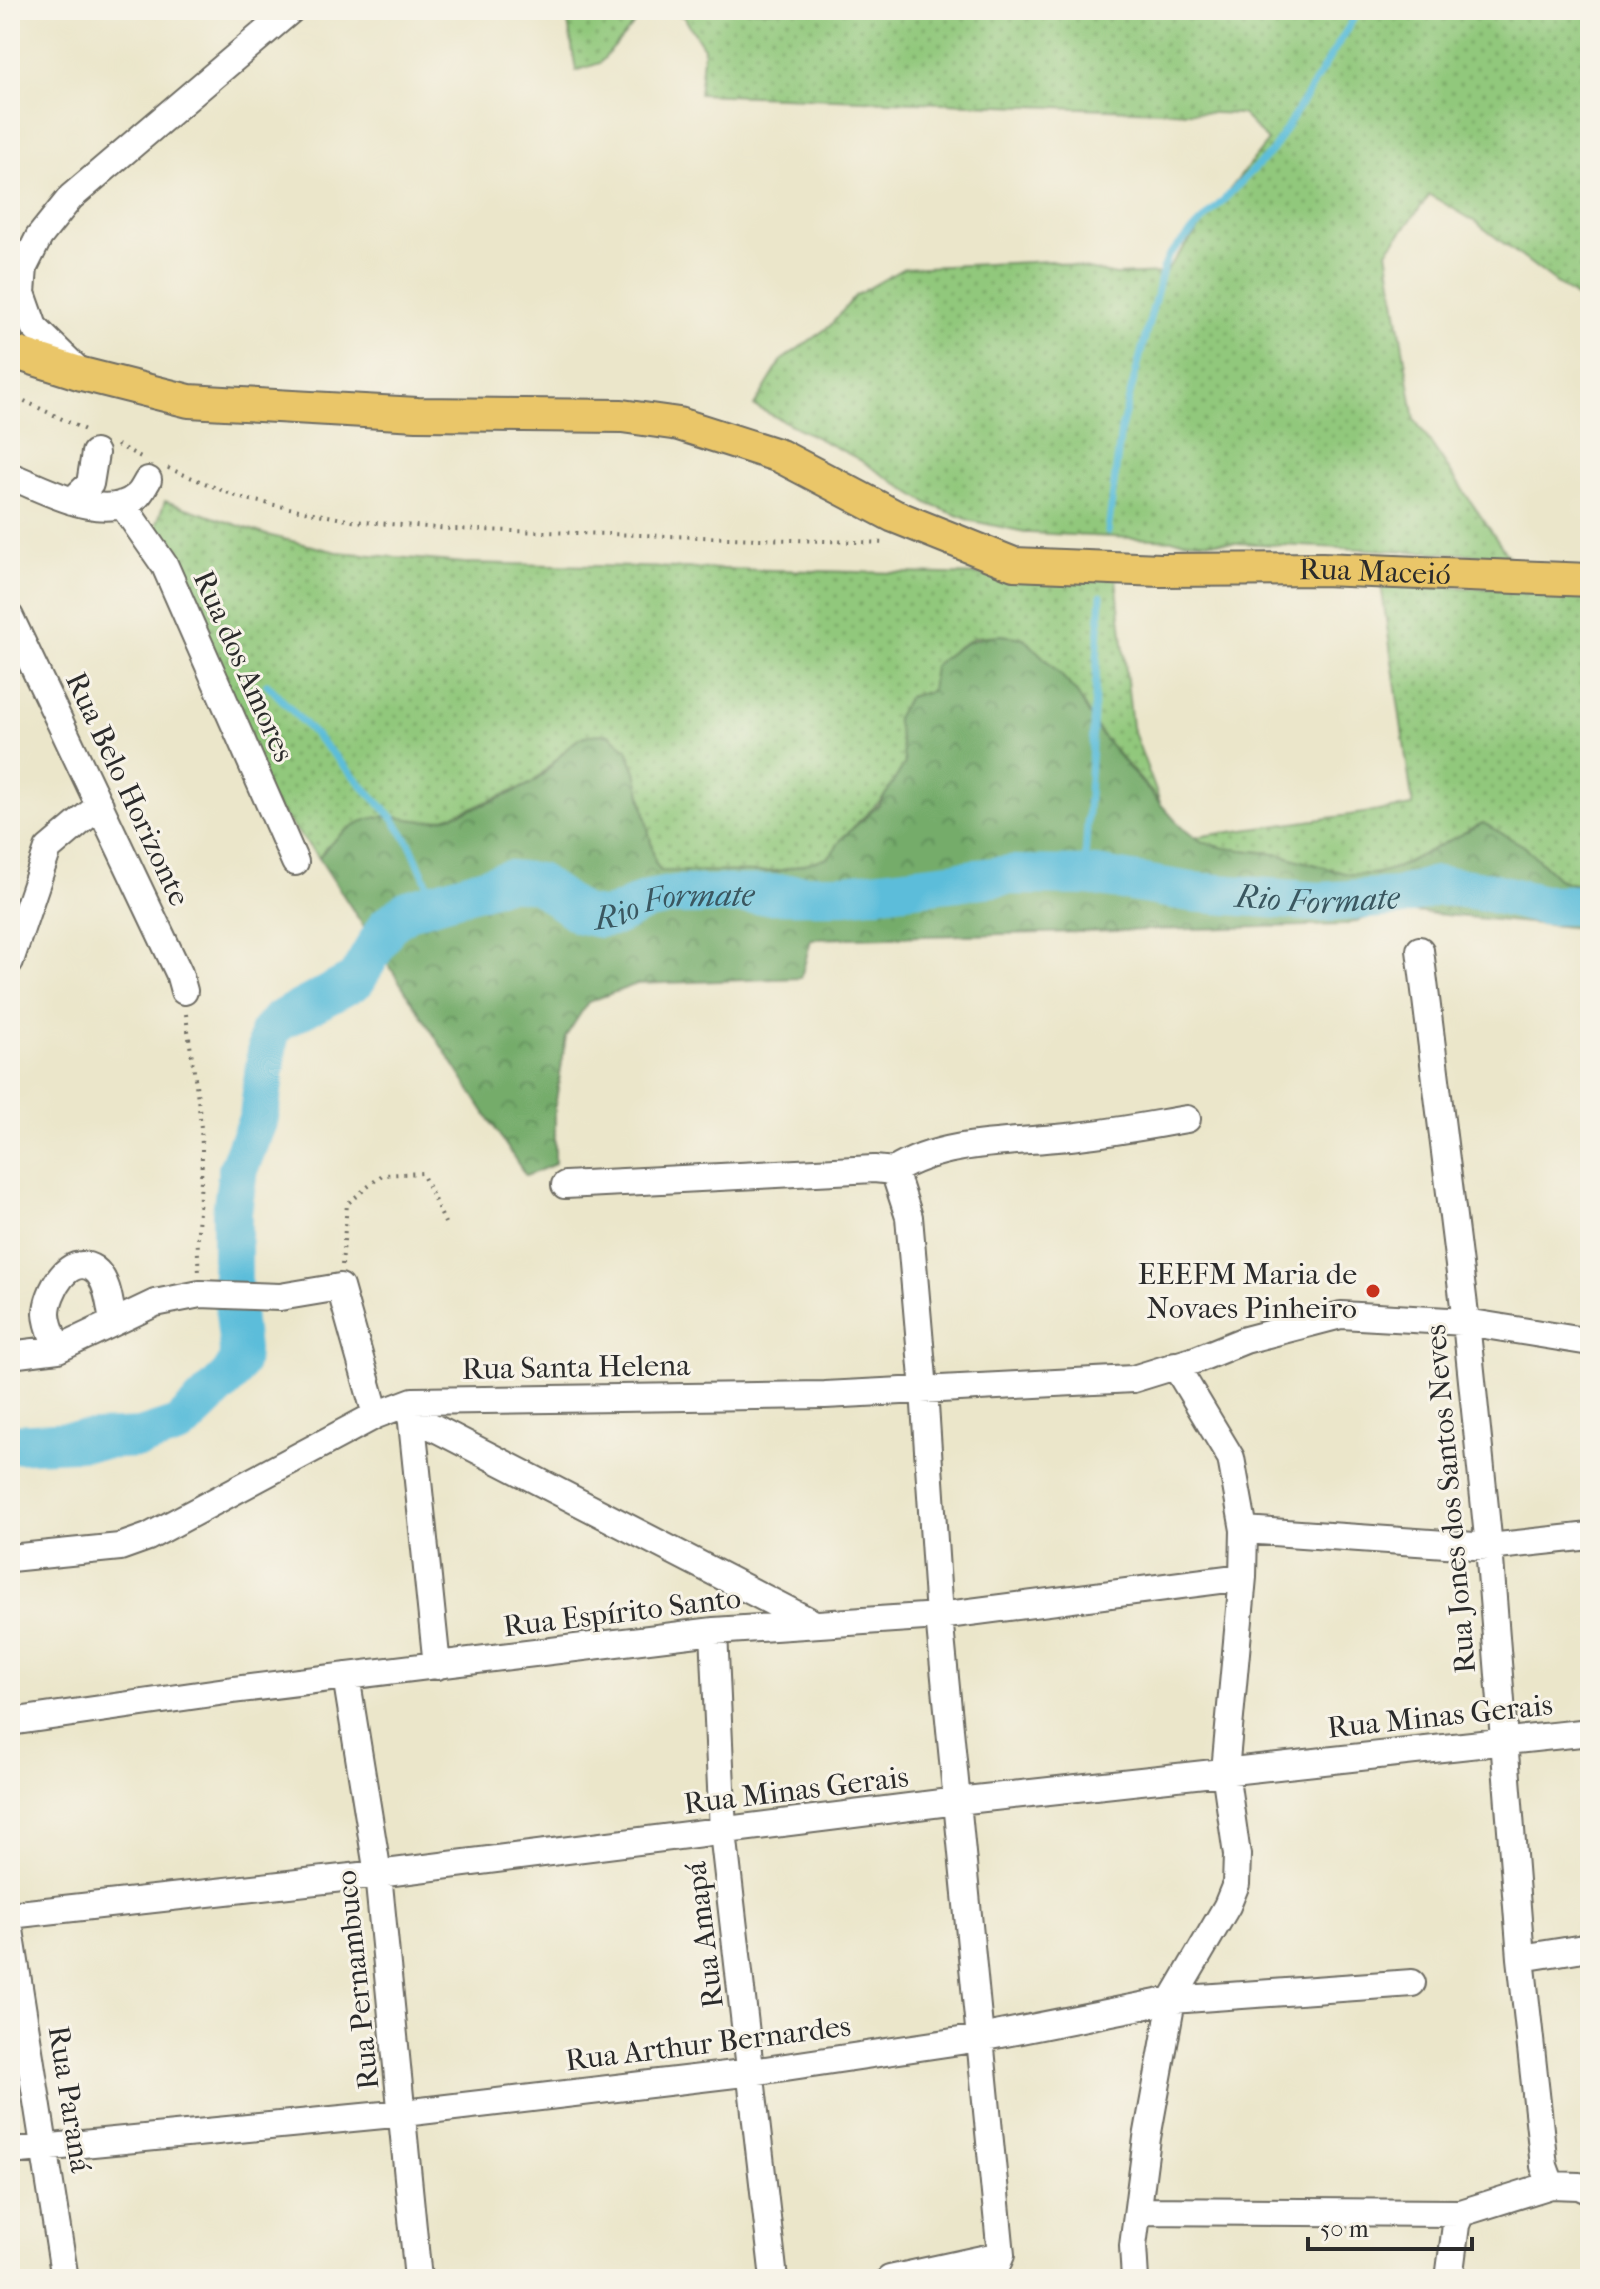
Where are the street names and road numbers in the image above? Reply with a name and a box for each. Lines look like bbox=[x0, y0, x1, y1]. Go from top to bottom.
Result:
street label: Rua Maceió bbox=[1299, 552, 1451, 592]
street label: Rua dos Amores bbox=[186, 565, 301, 767]
street label: Rua Belo Horizonte bbox=[58, 667, 197, 912]
street label: Rua Jones dos Santos Neves bbox=[1418, 1323, 1483, 1675]
street label: Rua Santa Helena bbox=[462, 1348, 692, 1387]
street label: Rua Espírito Santo bbox=[501, 1581, 743, 1644]
street label: Rua Minas Gerais bbox=[1326, 1687, 1554, 1746]
street label: Rua Minas Gerais bbox=[682, 1759, 911, 1822]
street label: Rua Amapá bbox=[678, 1859, 731, 2010]
street label: Rua Pernambuco bbox=[329, 1868, 386, 2091]
street label: Rua Arthur Bernardes bbox=[563, 2009, 853, 2078]
street label: Rua Paraná bbox=[41, 2023, 99, 2176]

